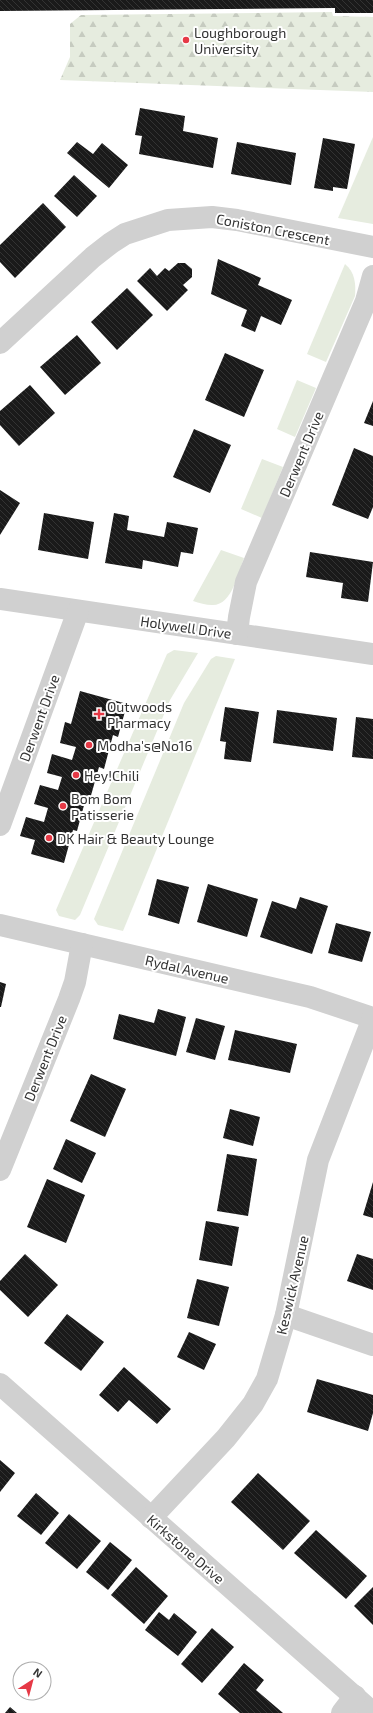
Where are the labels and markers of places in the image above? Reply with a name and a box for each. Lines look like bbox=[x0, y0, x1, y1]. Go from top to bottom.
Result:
place label: Loughborough University bbox=[194, 24, 286, 57]
marker: Loughborough University bbox=[181, 35, 191, 45]
place label: Outwoods Pharmacy bbox=[107, 698, 172, 731]
marker: Outwoods Pharmacy bbox=[94, 709, 104, 719]
place label: Modha's@No16 bbox=[97, 737, 192, 754]
marker: Modha's@No16 bbox=[84, 740, 94, 750]
place label: Hey!Chili bbox=[84, 767, 139, 784]
marker: Hey!Chili bbox=[71, 770, 81, 780]
place label: Bom Bom Patisserie bbox=[71, 790, 134, 823]
marker: Bom Bom Patisserie bbox=[58, 801, 68, 811]
place label: DK Hair & Beauty Lounge bbox=[57, 830, 214, 847]
marker: DK Hair & Beauty Lounge bbox=[44, 833, 54, 843]

